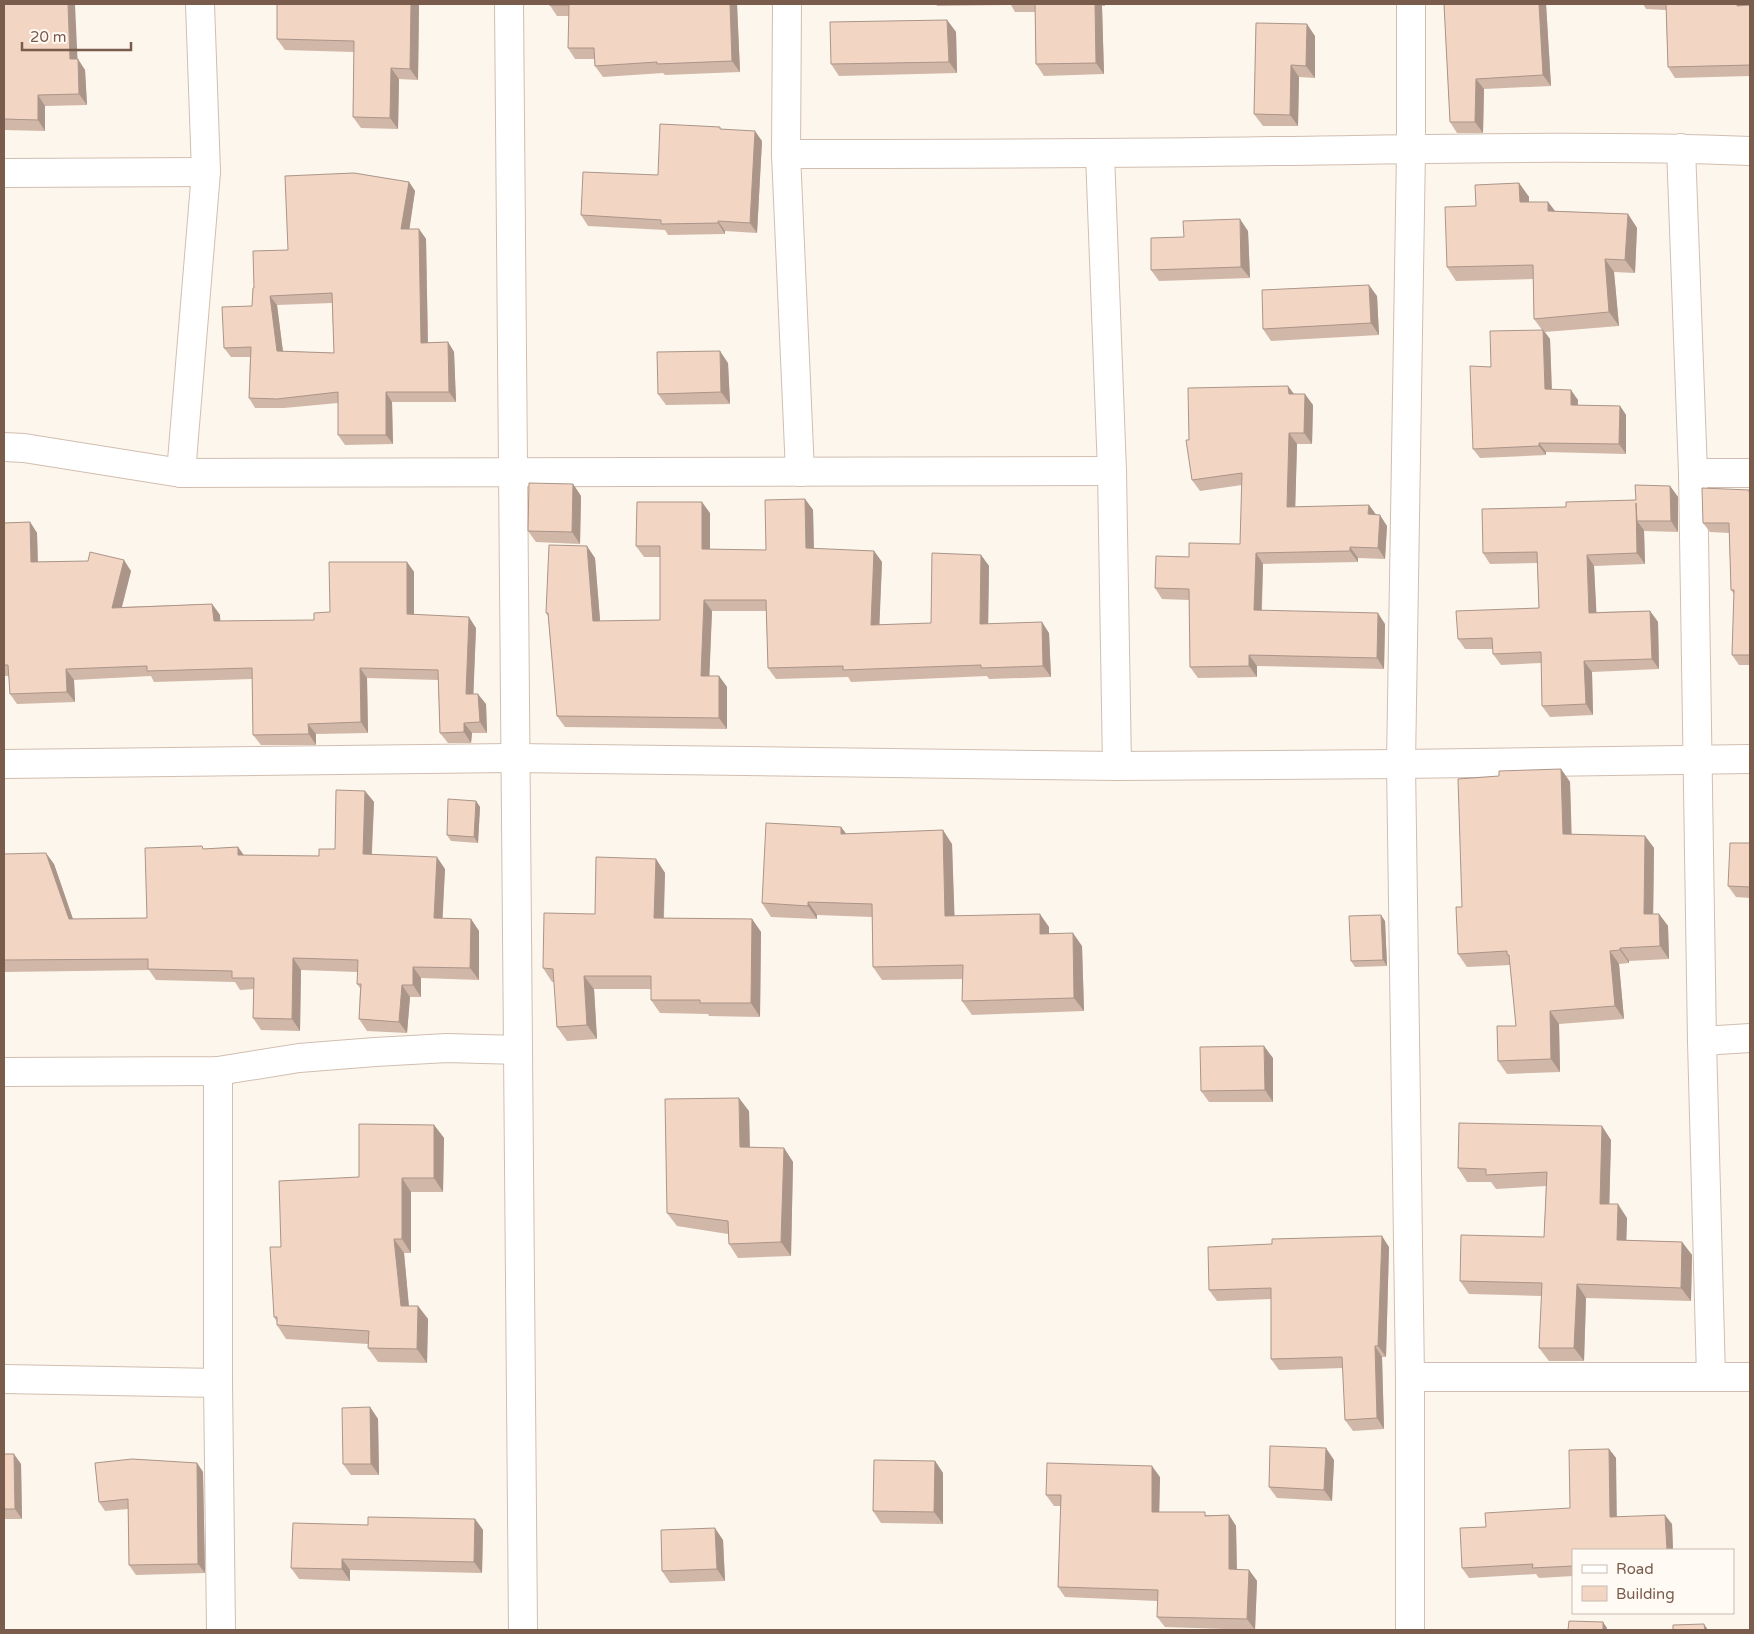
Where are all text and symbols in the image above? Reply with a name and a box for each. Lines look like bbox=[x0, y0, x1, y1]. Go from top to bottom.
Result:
scale bar bbox=[22, 20, 131, 52]
text: 20 m bbox=[30, 28, 67, 46]
legend bbox=[1572, 1549, 1734, 1614]
text: Road bbox=[1616, 1560, 1654, 1578]
text: Building bbox=[1616, 1585, 1675, 1603]

